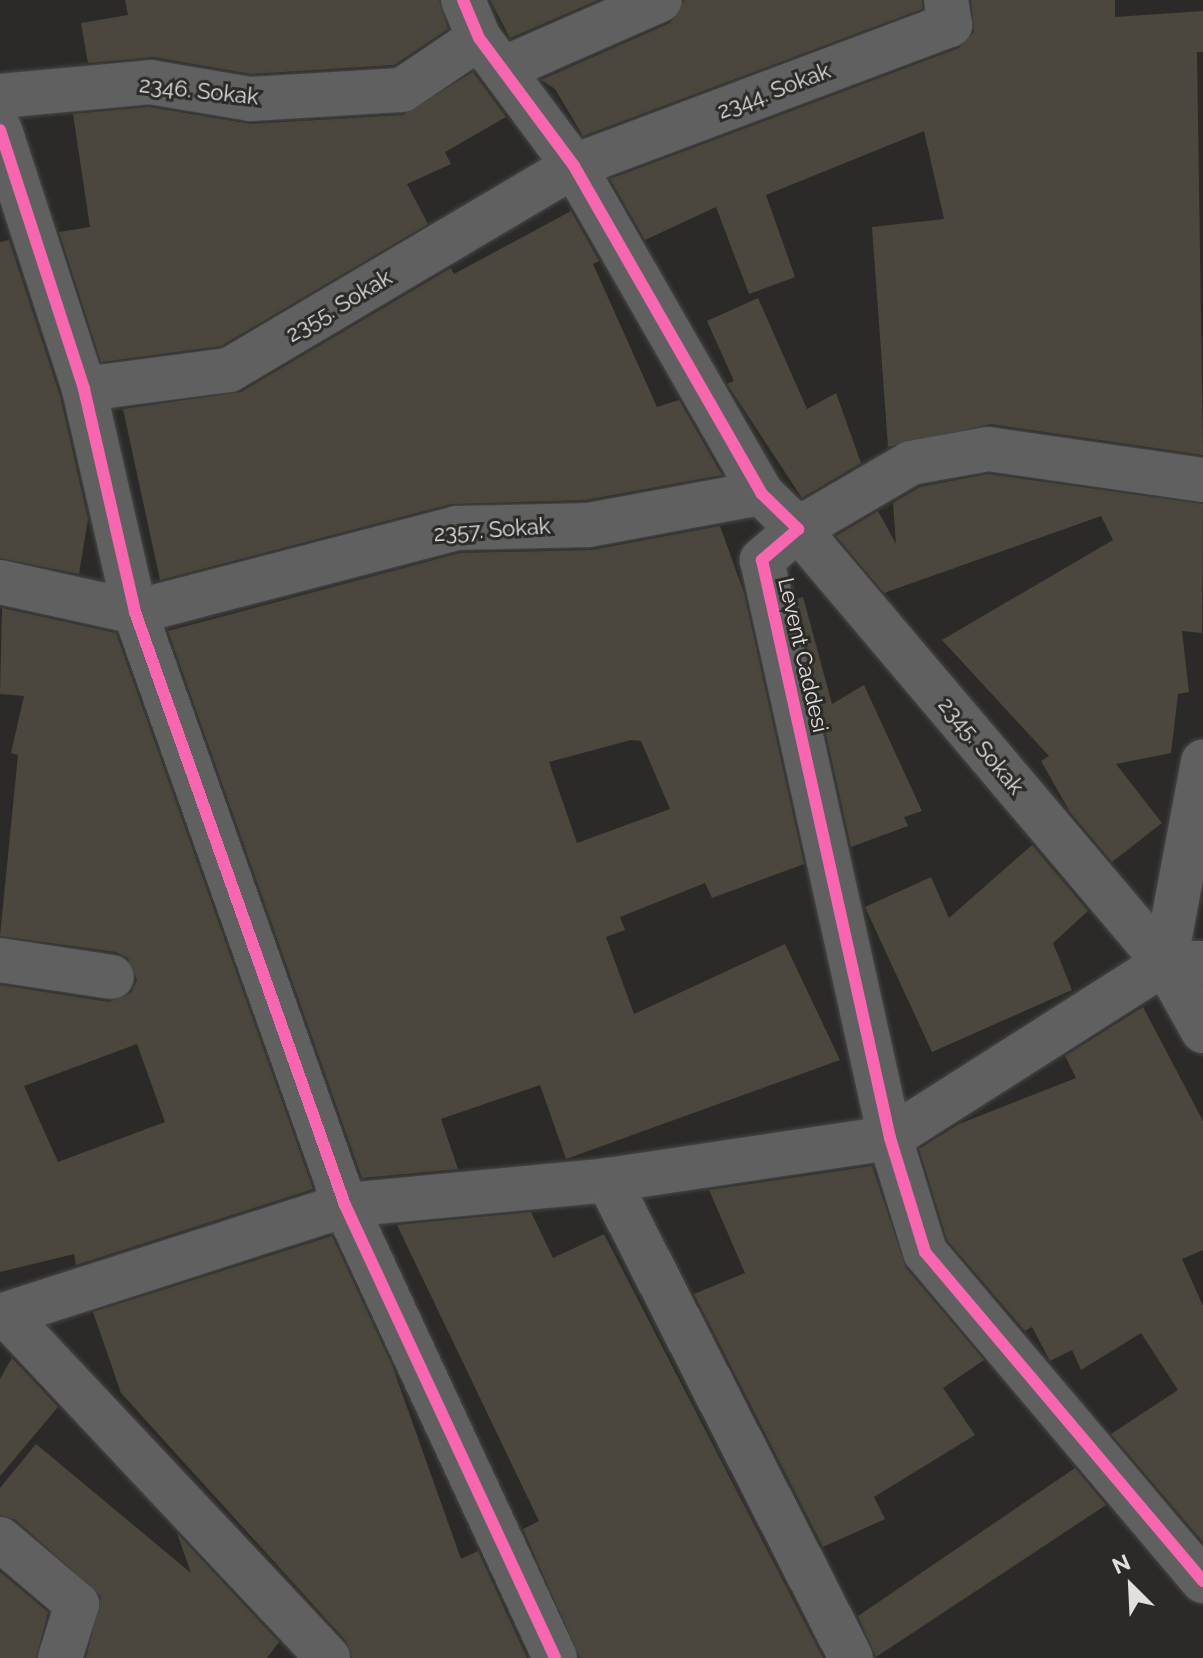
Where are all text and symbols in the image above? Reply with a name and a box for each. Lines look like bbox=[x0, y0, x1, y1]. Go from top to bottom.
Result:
street label: 2344. Sokak bbox=[714, 57, 834, 125]
street label: 2346. Sokak bbox=[138, 72, 260, 110]
street label: 2355. Sokak bbox=[281, 264, 397, 348]
street label: 2357. Sokak bbox=[433, 513, 551, 547]
street label: Levent Caddesi bbox=[772, 575, 834, 735]
street label: 2345. Sokak bbox=[933, 692, 1029, 800]
north arrow bbox=[1091, 1546, 1171, 1626]
text: N bbox=[1108, 1549, 1134, 1579]

